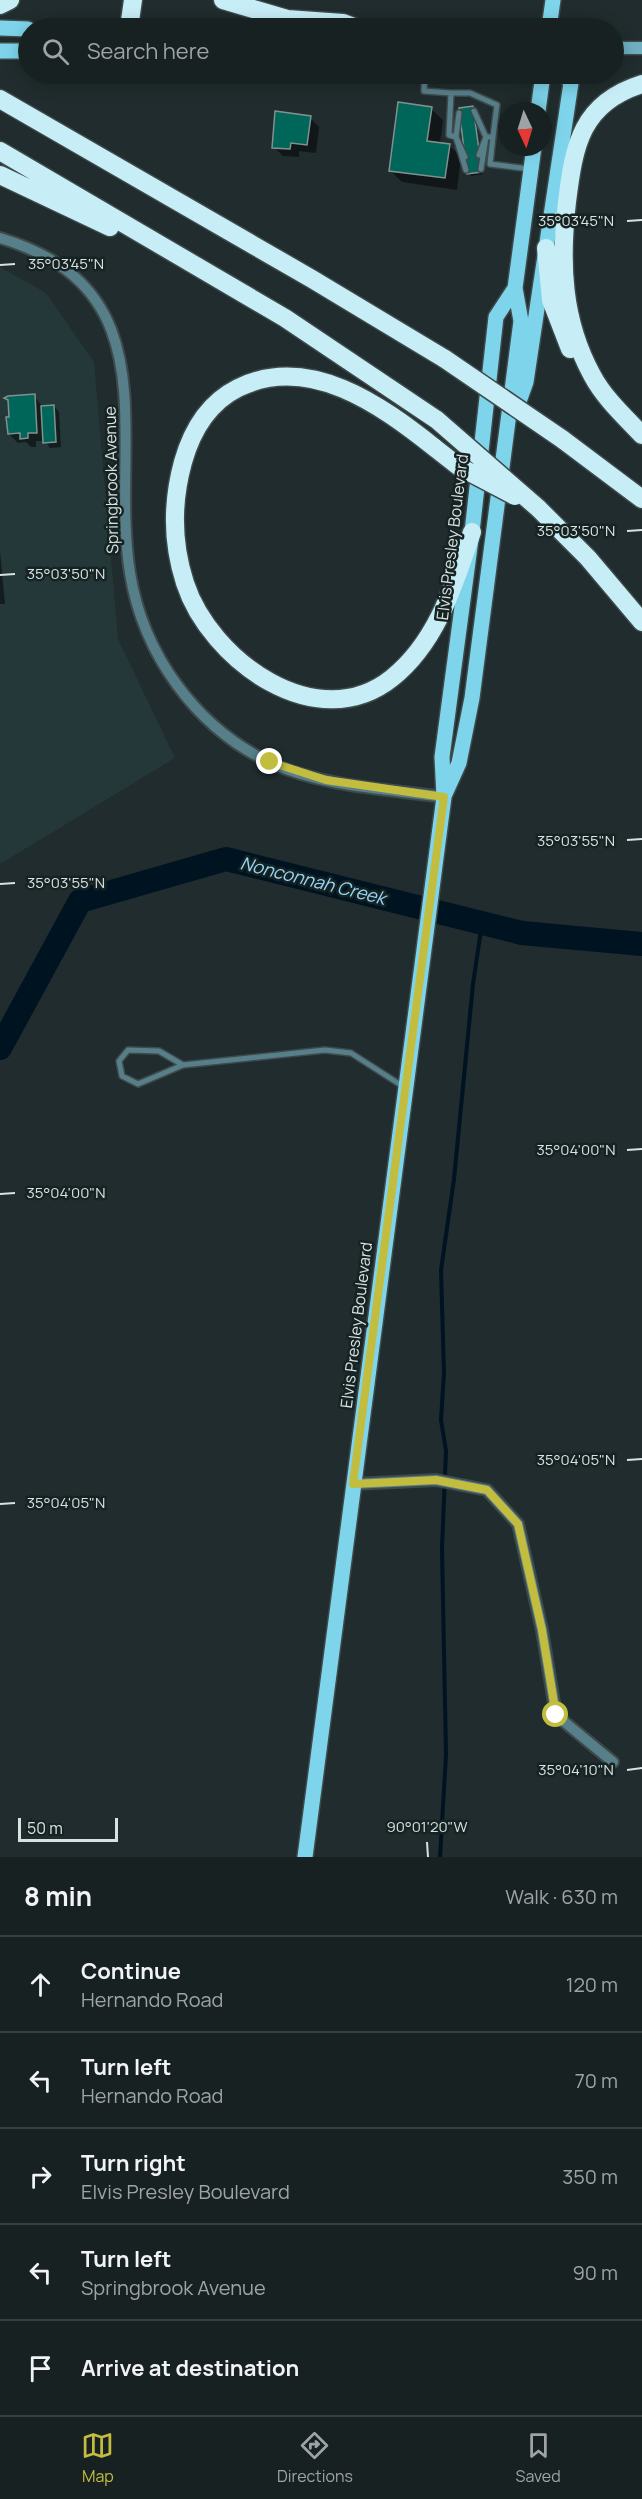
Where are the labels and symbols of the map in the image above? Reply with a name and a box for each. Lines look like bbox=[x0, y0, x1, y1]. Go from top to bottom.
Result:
north arrow bbox=[498, 102, 552, 156]
text: 35°03'45"N bbox=[538, 210, 614, 231]
text: 35°03'45"N bbox=[28, 253, 104, 274]
street label: Springbrook Avenue bbox=[99, 406, 123, 554]
street label: Elvis Presley Boulevard bbox=[431, 453, 473, 621]
text: 35°03'50"N bbox=[537, 520, 615, 541]
text: 35°03'50"N bbox=[27, 563, 105, 584]
route end bbox=[256, 748, 282, 774]
text: 35°03'55"N bbox=[537, 830, 615, 851]
water label: Nonconnah Creek bbox=[238, 850, 391, 910]
text: 35°03'55"N bbox=[27, 872, 105, 893]
text: 35°04'00"N bbox=[537, 1139, 615, 1160]
text: 35°04'00"N bbox=[27, 1182, 105, 1203]
street label: Elvis Presley Boulevard bbox=[335, 1241, 377, 1409]
text: 35°04'05"N bbox=[537, 1449, 615, 1470]
text: 35°04'05"N bbox=[27, 1492, 105, 1513]
route start bbox=[542, 1701, 568, 1727]
text: 35°04'10"N bbox=[538, 1759, 614, 1780]
scale bar bbox=[18, 1815, 118, 1842]
text: 90°01'20"W bbox=[386, 1816, 468, 1837]

